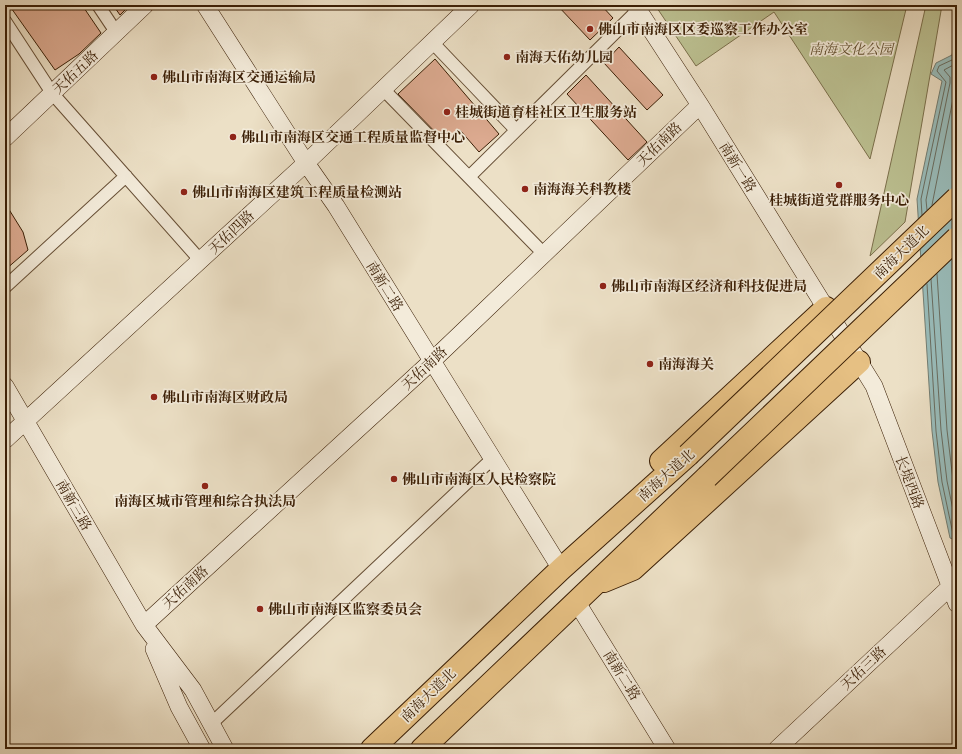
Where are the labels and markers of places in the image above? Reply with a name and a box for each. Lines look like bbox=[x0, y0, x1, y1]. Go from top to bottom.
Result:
place label: 佛山市南海区区委巡察工作办公室 bbox=[598, 20, 808, 39]
marker: 佛山市南海区区委巡察工作办公室 bbox=[585, 24, 595, 34]
place label: 南海天佑幼儿园 bbox=[515, 48, 613, 67]
marker: 南海天佑幼儿园 bbox=[502, 52, 512, 62]
place label: 佛山市南海区交通运输局 bbox=[162, 68, 316, 87]
marker: 佛山市南海区交通运输局 bbox=[149, 72, 159, 82]
place label: 桂城街道育桂社区卫生服务站 bbox=[455, 103, 637, 122]
marker: 桂城街道育桂社区卫生服务站 bbox=[442, 107, 452, 117]
place label: 佛山市南海区交通工程质量监督中心 bbox=[241, 128, 465, 147]
marker: 佛山市南海区交通工程质量监督中心 bbox=[228, 132, 238, 142]
place label: 南海海关科教楼 bbox=[533, 180, 631, 199]
marker: 桂城街道党群服务中心 bbox=[834, 180, 844, 190]
place label: 佛山市南海区建筑工程质量检测站 bbox=[192, 183, 402, 202]
marker: 南海海关科教楼 bbox=[520, 184, 530, 194]
marker: 佛山市南海区建筑工程质量检测站 bbox=[179, 187, 189, 197]
place label: 桂城街道党群服务中心 bbox=[769, 191, 909, 210]
place label: 佛山市南海区经济和科技促进局 bbox=[611, 277, 807, 296]
marker: 佛山市南海区经济和科技促进局 bbox=[598, 281, 608, 291]
place label: 南海海关 bbox=[658, 355, 714, 374]
marker: 南海海关 bbox=[645, 359, 655, 369]
place label: 佛山市南海区财政局 bbox=[162, 388, 288, 407]
marker: 佛山市南海区财政局 bbox=[149, 392, 159, 402]
place label: 佛山市南海区人民检察院 bbox=[402, 470, 556, 489]
marker: 佛山市南海区人民检察院 bbox=[389, 474, 399, 484]
marker: 南海区城市管理和综合执法局 bbox=[200, 481, 210, 491]
place label: 南海区城市管理和综合执法局 bbox=[114, 492, 296, 511]
place label: 佛山市南海区监察委员会 bbox=[268, 600, 422, 619]
marker: 佛山市南海区监察委员会 bbox=[255, 604, 265, 614]

